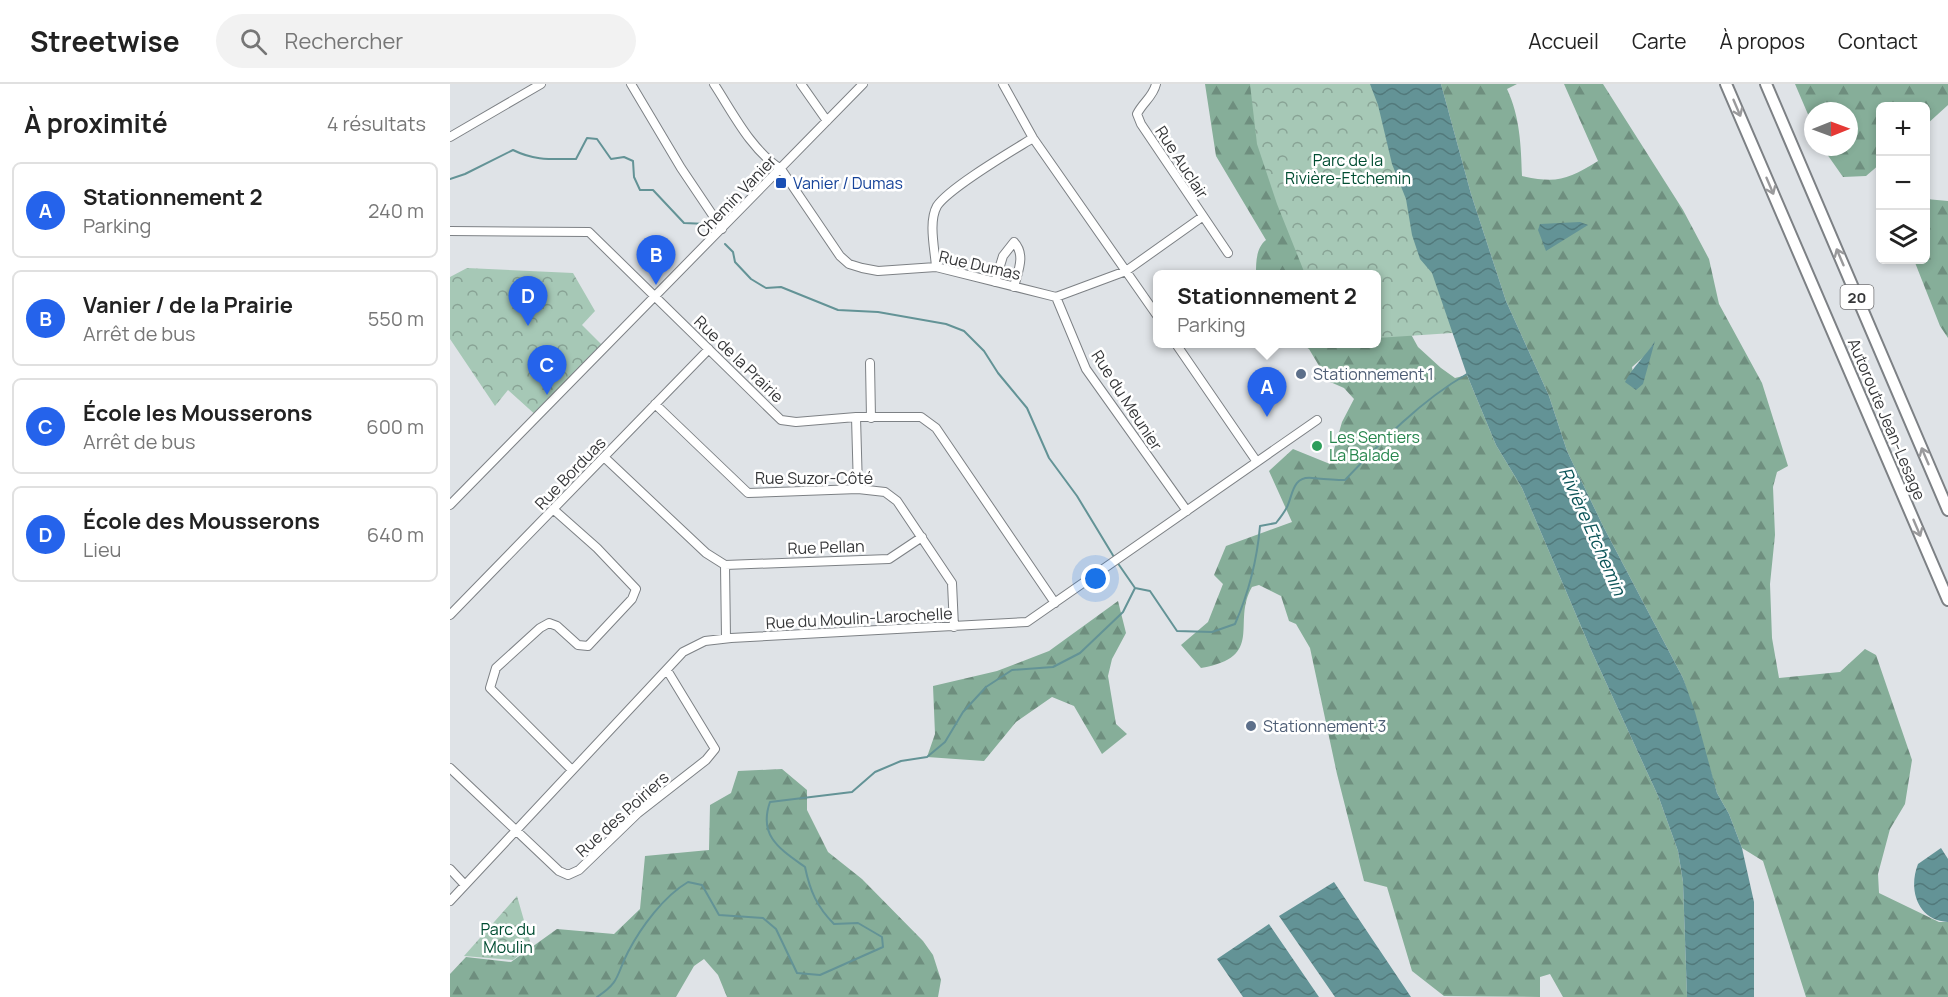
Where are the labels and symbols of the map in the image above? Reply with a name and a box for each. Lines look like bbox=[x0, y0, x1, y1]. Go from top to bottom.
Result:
one-way arrow bbox=[1731, 99, 1743, 117]
north arrow bbox=[1804, 102, 1858, 156]
street label: Rue Auclair bbox=[1150, 121, 1214, 203]
park label: Parc de la Rivière-Etchemin bbox=[1285, 149, 1411, 189]
street label: Chemin Vanier bbox=[691, 150, 781, 242]
place label: Vanier / Dumas bbox=[793, 172, 903, 194]
marker: Vanier / Dumas bbox=[774, 176, 788, 190]
one-way arrow bbox=[1765, 176, 1776, 195]
pin: B bbox=[636, 236, 676, 285]
street label: Rue Dumas bbox=[937, 245, 1023, 285]
one-way arrow bbox=[1834, 249, 1845, 267]
pin: D bbox=[508, 276, 548, 326]
road number: 20 bbox=[1840, 285, 1874, 309]
street label: Rue de la Prairie bbox=[689, 311, 789, 407]
street label: Autoroute Jean-Lesage bbox=[1843, 335, 1931, 503]
pin: C bbox=[528, 346, 566, 395]
street label: Rue du Meunier bbox=[1086, 346, 1168, 454]
place label: Stationnement 1 bbox=[1313, 363, 1434, 385]
marker: Stationnement 1 bbox=[1294, 367, 1308, 381]
pin: A bbox=[1248, 368, 1286, 417]
place label: Les Sentiers La Balade bbox=[1329, 426, 1420, 466]
street label: Rue Borduas bbox=[530, 432, 610, 514]
marker: Les Sentiers La Balade bbox=[1310, 439, 1324, 453]
one-way arrow bbox=[1919, 447, 1930, 465]
water label: Rivière Etchemin bbox=[1554, 463, 1633, 600]
street label: Rue Suzor-Côté bbox=[755, 467, 873, 489]
one-way arrow bbox=[1912, 518, 1923, 536]
street label: Rue Pellan bbox=[787, 535, 865, 559]
your location bbox=[1081, 564, 1110, 593]
street label: Rue du Moulin-Larochelle bbox=[765, 602, 953, 634]
place label: Stationnement 3 bbox=[1263, 715, 1386, 737]
marker: Stationnement 3 bbox=[1244, 719, 1258, 733]
street label: Rue des Poiriers bbox=[571, 766, 673, 862]
park label: Parc du Moulin bbox=[481, 918, 535, 958]

